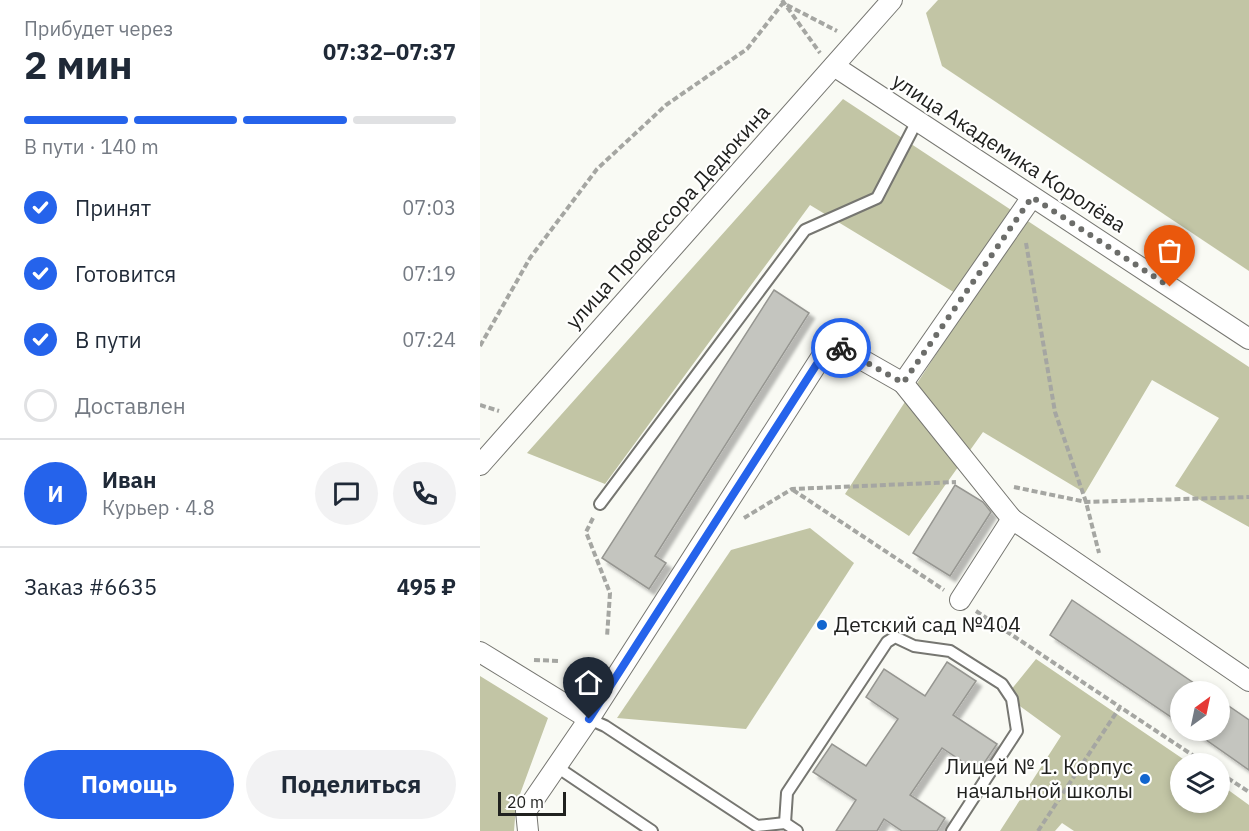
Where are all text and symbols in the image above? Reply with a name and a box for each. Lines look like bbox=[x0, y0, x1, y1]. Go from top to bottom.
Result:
text: Прибудет через bbox=[24, 15, 173, 42]
text: 07:32–07:37 bbox=[323, 37, 456, 66]
text: 2 мин bbox=[24, 39, 133, 90]
street label: улица Академика Королёва bbox=[887, 66, 1132, 238]
street label: улица Профессора Дедюкина bbox=[559, 98, 776, 335]
text: В пути · 140 m bbox=[24, 133, 159, 160]
icon: check bbox=[24, 191, 57, 224]
text: Принят bbox=[75, 193, 151, 222]
text: 07:03 bbox=[402, 194, 456, 221]
pin bbox=[1144, 225, 1195, 287]
icon: bag bbox=[1153, 234, 1186, 267]
icon: check bbox=[24, 257, 57, 290]
text: Готовится bbox=[75, 259, 176, 288]
text: 07:19 bbox=[402, 260, 456, 287]
courier bbox=[811, 318, 871, 378]
icon: check bbox=[24, 323, 57, 356]
text: В пути bbox=[75, 325, 142, 354]
text: 07:24 bbox=[402, 326, 456, 353]
icon: bike bbox=[825, 332, 858, 365]
text: Доставлен bbox=[75, 391, 186, 420]
button: chat bbox=[315, 462, 378, 525]
button: phone bbox=[393, 462, 456, 525]
text: Иван bbox=[102, 465, 157, 494]
text: И bbox=[48, 479, 63, 508]
text: Курьер · 4.8 bbox=[102, 494, 215, 521]
text: Заказ #6635 bbox=[24, 572, 157, 601]
text: 495 ₽ bbox=[397, 572, 456, 601]
place label: Детский сад №404 bbox=[834, 610, 1021, 638]
marker: Детский сад №404 bbox=[815, 618, 829, 632]
pin bbox=[563, 657, 614, 719]
icon: home bbox=[572, 666, 605, 699]
north arrow bbox=[1170, 681, 1230, 741]
map controls bbox=[1170, 681, 1230, 813]
button: Помощь bbox=[24, 750, 234, 819]
button: Поделиться bbox=[246, 750, 456, 819]
place label: Лицей № 1. Корпус начальной школы bbox=[945, 752, 1133, 804]
button: layers bbox=[1170, 753, 1230, 813]
marker: Лицей № 1. Корпус начальной школы bbox=[1138, 772, 1152, 786]
scale bar bbox=[498, 789, 566, 816]
text: 20 m bbox=[507, 792, 544, 812]

